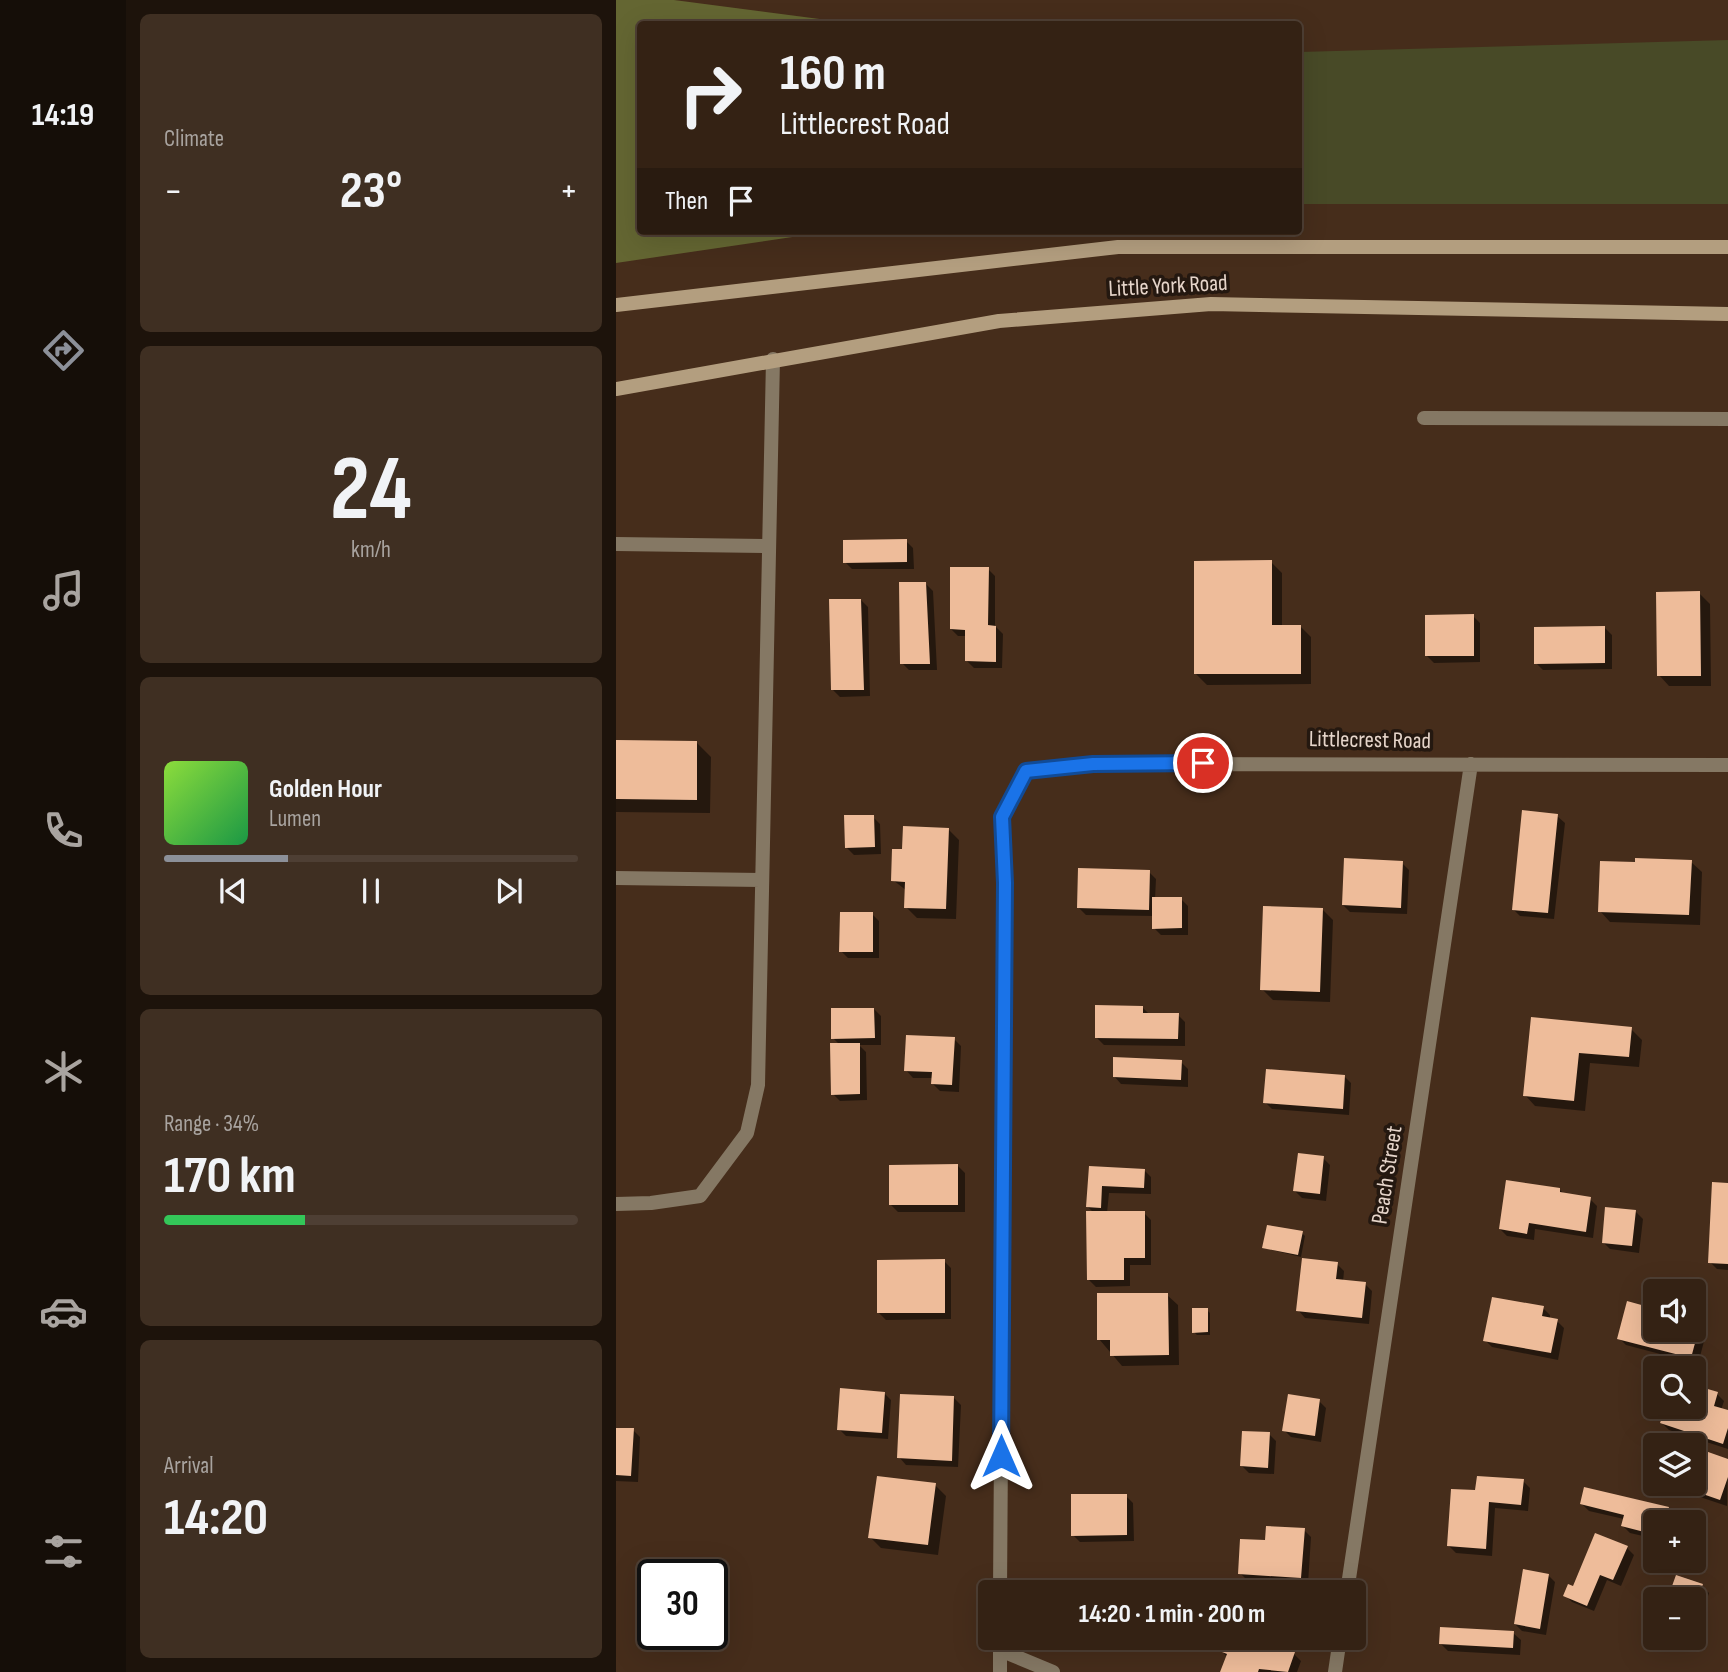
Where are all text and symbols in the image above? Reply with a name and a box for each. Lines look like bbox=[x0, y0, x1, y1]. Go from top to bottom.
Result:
text: 160 m bbox=[780, 45, 886, 104]
icon: right bbox=[665, 49, 756, 140]
text: 14:19 bbox=[32, 96, 94, 135]
text: Littlecrest Road bbox=[780, 105, 950, 144]
text: Climate bbox=[164, 125, 224, 153]
text: 23° bbox=[340, 160, 402, 223]
text: − bbox=[164, 169, 183, 214]
text: + bbox=[559, 169, 578, 214]
icon: arrive bbox=[722, 182, 760, 220]
text: Then bbox=[665, 186, 708, 217]
street label: Little York Road bbox=[1108, 269, 1228, 303]
icon: directions bbox=[39, 326, 88, 375]
text: 24 bbox=[330, 436, 412, 545]
text: km/h bbox=[351, 536, 391, 564]
icon: music bbox=[39, 566, 88, 615]
street label: Littlecrest Road bbox=[1309, 725, 1431, 755]
pin bbox=[1173, 733, 1233, 793]
icon: arrive bbox=[1184, 744, 1222, 782]
text: Golden Hour bbox=[269, 774, 382, 805]
text: Lumen bbox=[269, 805, 321, 833]
icon: phone bbox=[39, 806, 88, 855]
icon: previous bbox=[214, 872, 252, 910]
icon: pause bbox=[352, 872, 390, 910]
icon: next bbox=[490, 872, 528, 910]
icon: climate bbox=[39, 1047, 88, 1096]
text: Range · 34% bbox=[164, 1110, 259, 1138]
street label: Peach Street bbox=[1365, 1124, 1409, 1226]
text: 170 km bbox=[164, 1145, 296, 1208]
map controls bbox=[1643, 1279, 1706, 1650]
button: sound bbox=[1643, 1279, 1706, 1342]
icon: car bbox=[39, 1287, 88, 1336]
button: search bbox=[1643, 1356, 1706, 1419]
position arrow bbox=[964, 1419, 1038, 1493]
button: layers bbox=[1643, 1433, 1706, 1496]
text: Arrival bbox=[164, 1452, 213, 1480]
text: 14:20 bbox=[164, 1487, 268, 1550]
button: + bbox=[1643, 1510, 1706, 1573]
icon: filters bbox=[39, 1527, 88, 1576]
speed limit sign: 30 bbox=[637, 1559, 728, 1650]
button: − bbox=[1643, 1587, 1706, 1650]
text: 14:20 · 1 min · 200 m bbox=[1079, 1599, 1265, 1630]

